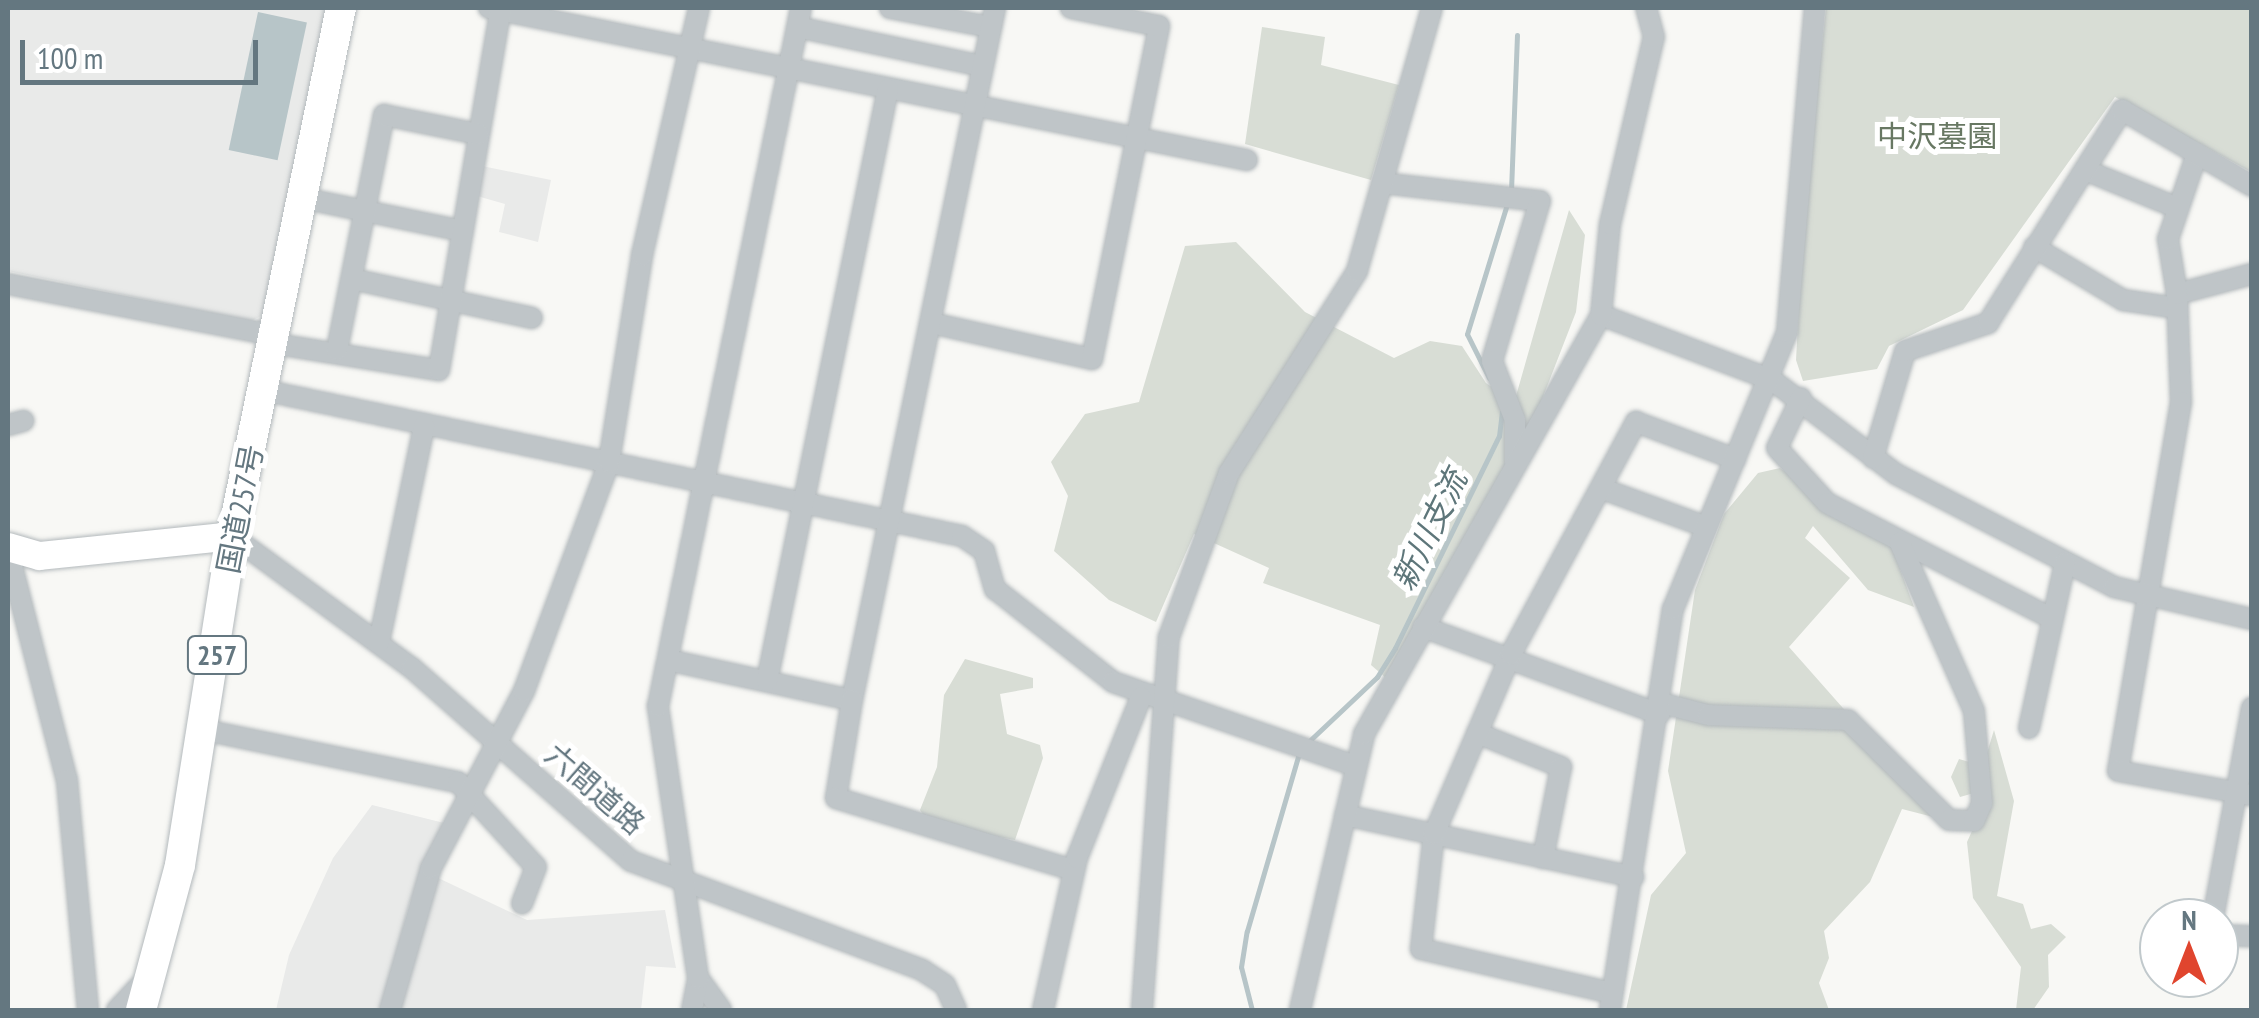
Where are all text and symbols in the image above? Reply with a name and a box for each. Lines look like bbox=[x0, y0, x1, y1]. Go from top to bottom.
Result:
scale bar bbox=[25, 20, 262, 82]
text: 100 m bbox=[37, 38, 103, 77]
park label: 中沢墓園 bbox=[1877, 118, 1997, 154]
street label: 国道257号 bbox=[210, 442, 270, 576]
water label: 新川支流 bbox=[1384, 464, 1474, 596]
road number: 257 bbox=[184, 632, 250, 678]
street label: 六間道路 bbox=[538, 736, 652, 842]
north arrow bbox=[2139, 898, 2239, 998]
text: N bbox=[2181, 901, 2197, 938]

